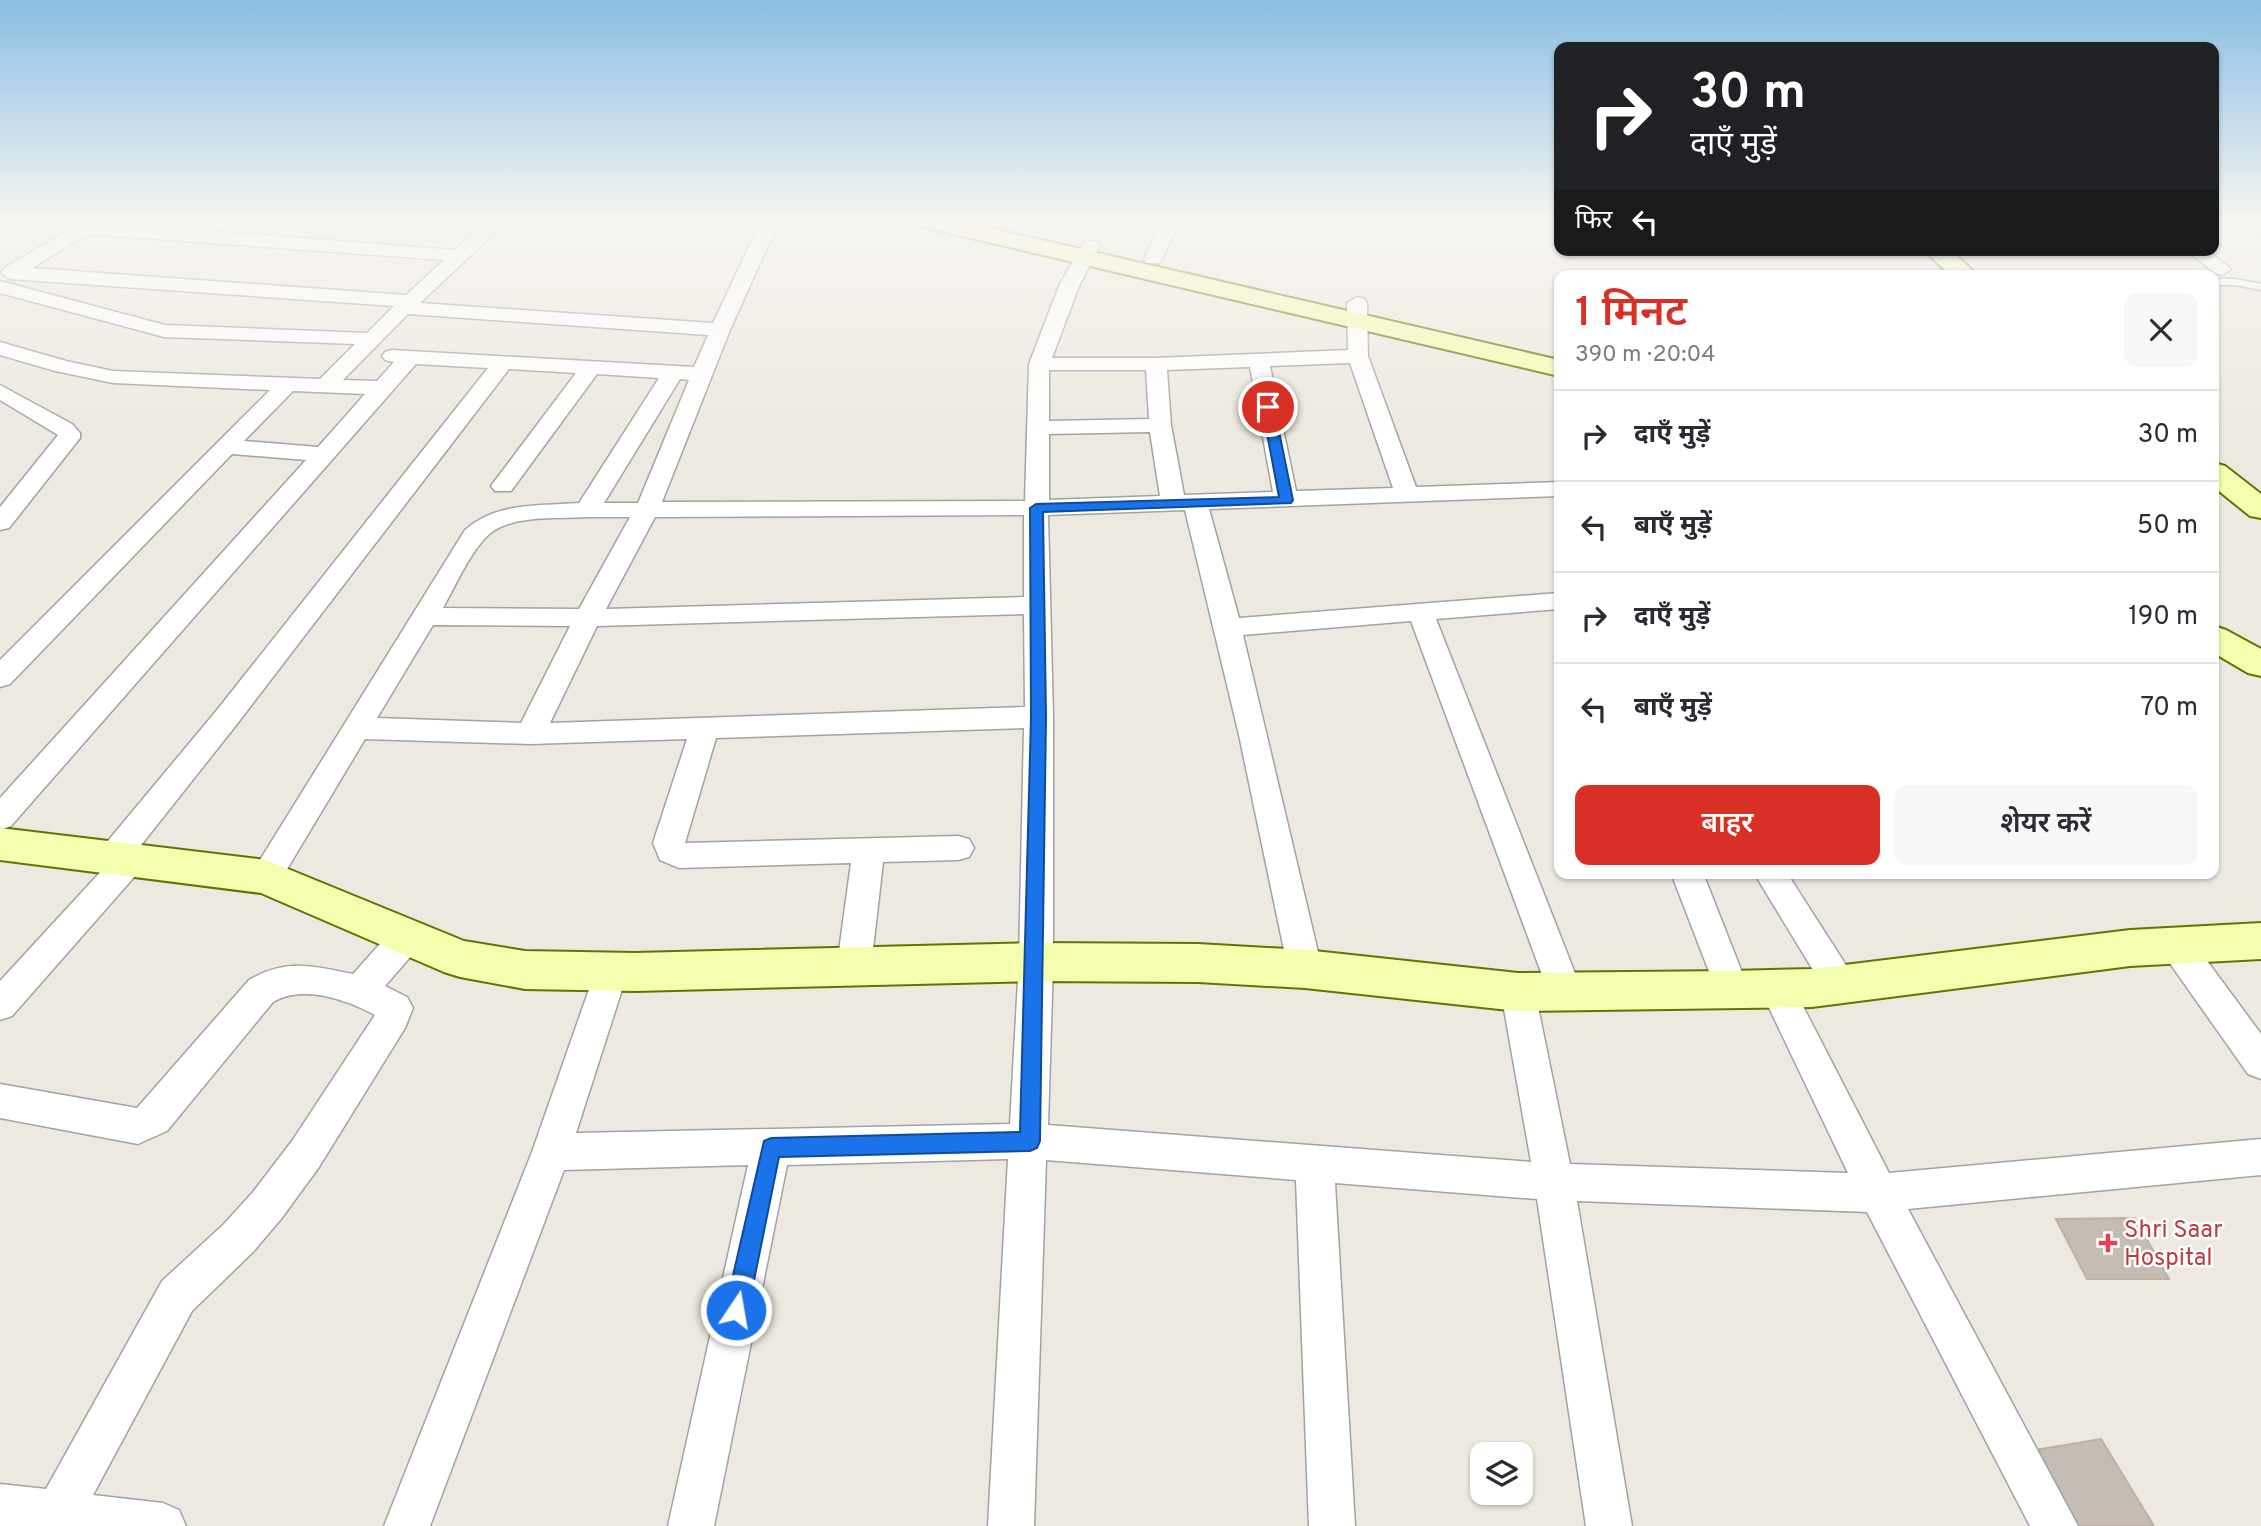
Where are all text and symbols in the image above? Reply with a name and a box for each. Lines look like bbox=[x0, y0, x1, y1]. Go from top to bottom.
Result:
text: 30 m bbox=[1690, 64, 1806, 126]
icon: right bbox=[1575, 70, 1666, 161]
text: दाएँ मुड़ें bbox=[1690, 126, 1777, 166]
icon: left bbox=[1626, 203, 1664, 241]
text: फिर bbox=[1575, 205, 1612, 238]
text: 1 मिनट bbox=[1575, 288, 1687, 341]
button: close bbox=[2124, 293, 2198, 367]
text: 390 m · 20:04 bbox=[1575, 341, 1715, 370]
pin bbox=[1238, 377, 1298, 437]
icon: arrive bbox=[1249, 388, 1287, 426]
icon: right bbox=[1575, 417, 1613, 455]
text: दाएँ मुड़ें bbox=[1634, 419, 1710, 452]
text: 30 m bbox=[2138, 419, 2198, 452]
icon: left bbox=[1575, 508, 1613, 546]
text: बाएँ मुड़ें bbox=[1634, 510, 1712, 543]
text: 50 m bbox=[2137, 510, 2198, 543]
icon: right bbox=[1575, 599, 1613, 637]
text: दाएँ मुड़ें bbox=[1634, 601, 1710, 634]
text: 190 m bbox=[2128, 601, 2198, 634]
icon: left bbox=[1575, 690, 1613, 728]
text: बाएँ मुड़ें bbox=[1634, 692, 1712, 725]
text: 70 m bbox=[2140, 692, 2198, 725]
button: बाहर bbox=[1575, 785, 1880, 865]
button: शेयर करें bbox=[1894, 785, 2198, 865]
place label: Shri Saar Hospital bbox=[2124, 1216, 2223, 1274]
marker: Shri Saar Hospital bbox=[2098, 1233, 2118, 1253]
position arrow bbox=[699, 1273, 773, 1347]
map controls bbox=[1470, 1442, 1533, 1505]
button: layers bbox=[1470, 1442, 1533, 1505]

